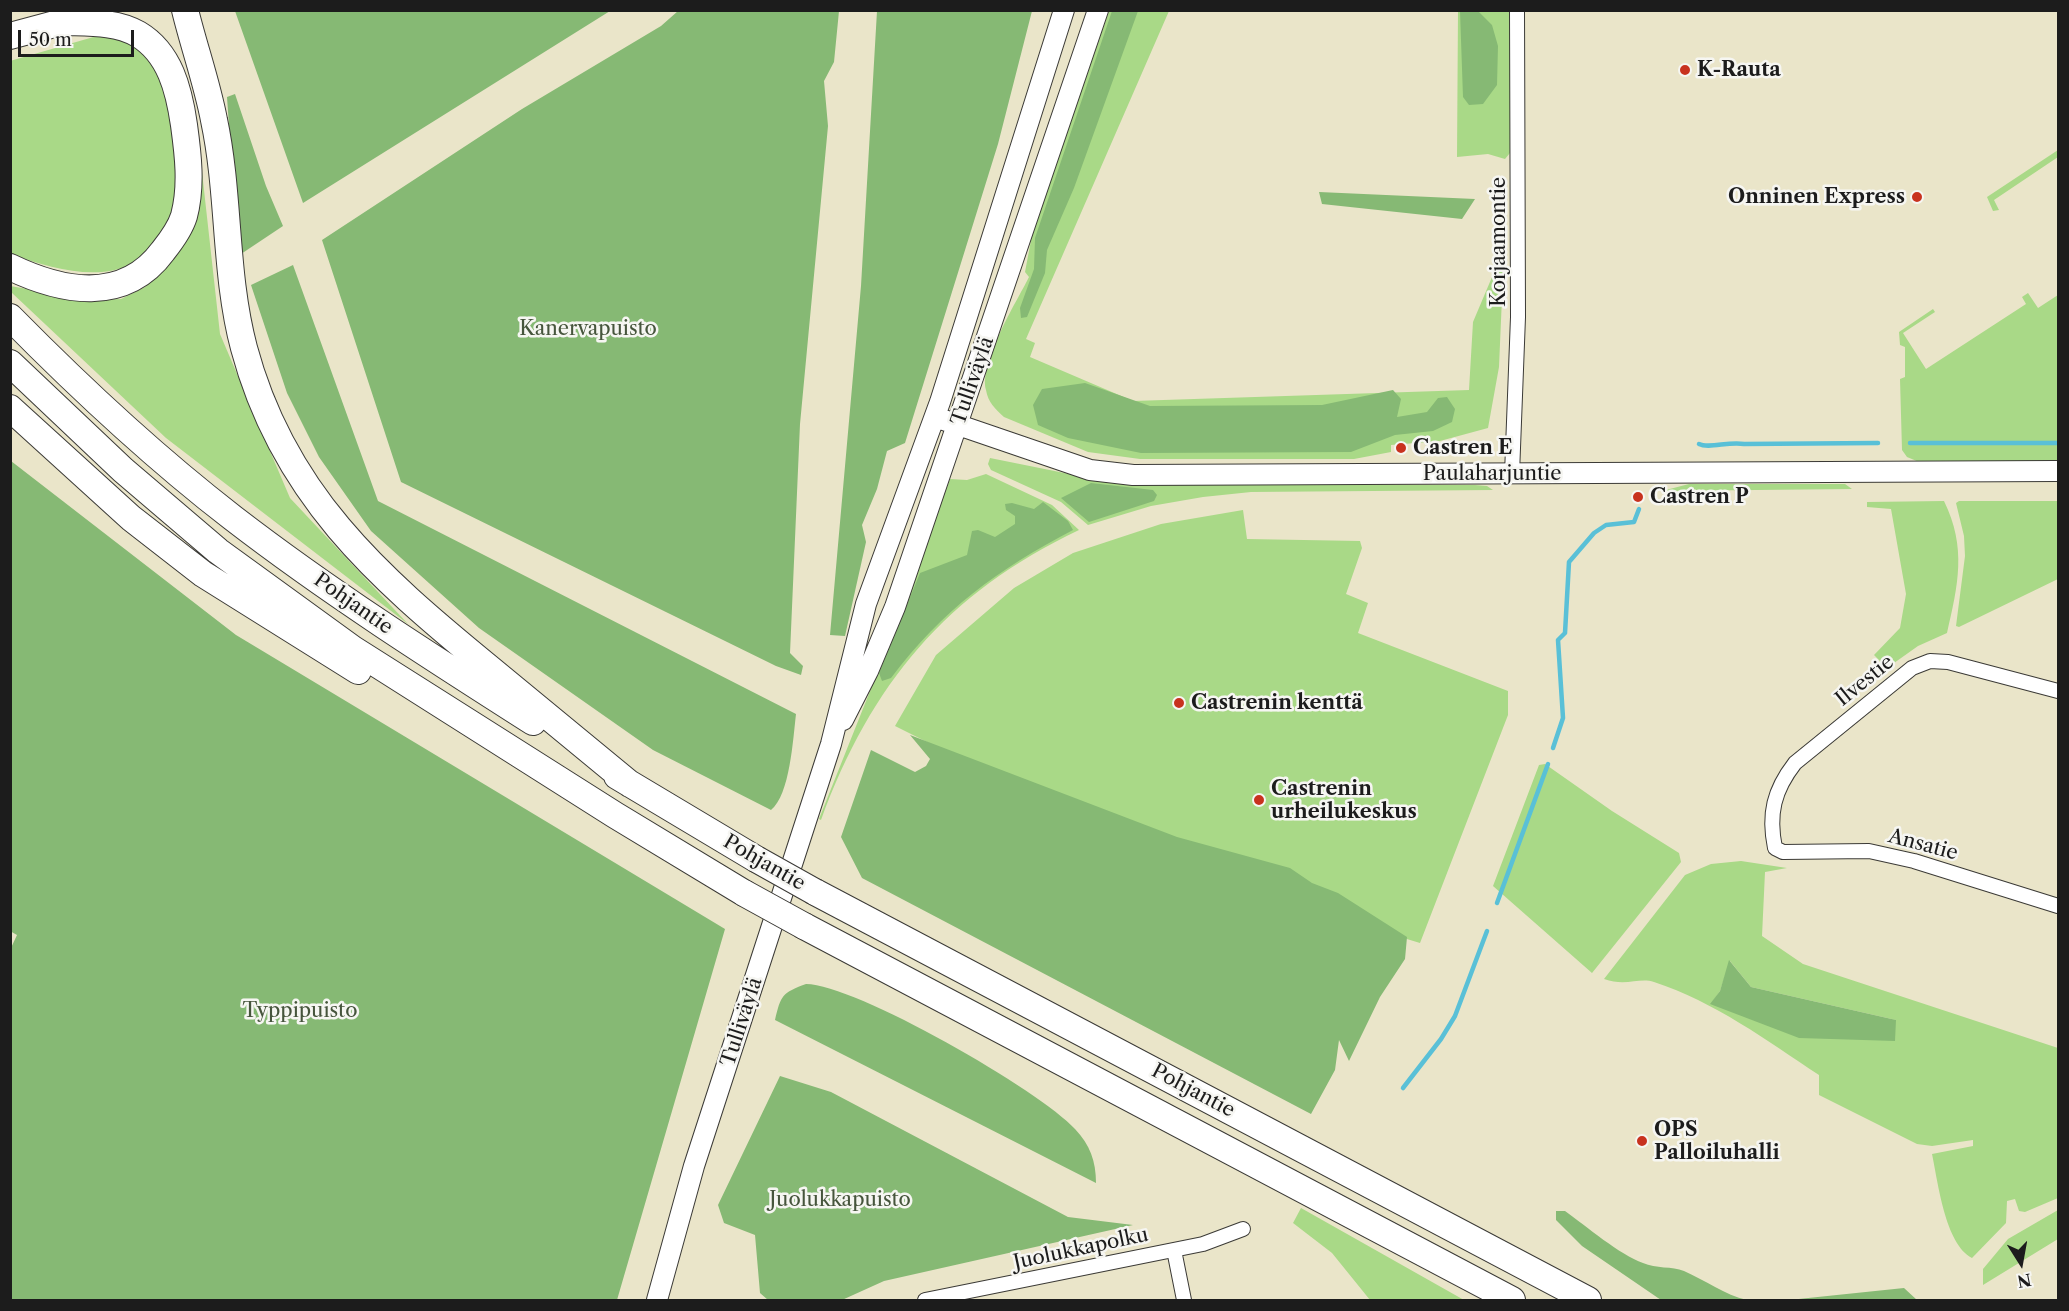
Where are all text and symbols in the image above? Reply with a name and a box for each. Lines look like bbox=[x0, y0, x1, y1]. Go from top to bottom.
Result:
scale bar bbox=[21, 18, 136, 56]
text: 50 m bbox=[29, 29, 72, 51]
place label: K-Rauta bbox=[1697, 58, 1781, 82]
marker: K-Rauta bbox=[1678, 63, 1692, 77]
street label: Korjaamontie bbox=[1487, 177, 1511, 307]
place label: Onninen Express bbox=[1728, 185, 1905, 209]
marker: Onninen Express bbox=[1910, 190, 1924, 204]
park label: Kanervapuisto bbox=[519, 317, 657, 341]
street label: Tulliväylä bbox=[947, 334, 999, 428]
place label: Castren E bbox=[1413, 436, 1513, 460]
marker: Castren E bbox=[1394, 441, 1408, 455]
street label: Paulaharjuntie bbox=[1423, 462, 1561, 486]
place label: Castren P bbox=[1650, 485, 1749, 509]
marker: Castren P bbox=[1631, 490, 1645, 504]
street label: Pohjantie bbox=[309, 568, 397, 640]
street label: Ilvestie bbox=[1831, 650, 1899, 712]
place label: Castrenin kenttä bbox=[1191, 691, 1363, 715]
marker: Castrenin kenttä bbox=[1172, 696, 1186, 710]
place label: Castrenin urheilukeskus bbox=[1271, 777, 1417, 824]
marker: Castrenin urheilukeskus bbox=[1252, 793, 1266, 807]
street label: Ansatie bbox=[1886, 824, 1960, 866]
street label: Pohjantie bbox=[719, 830, 809, 896]
street label: Tulliväylä bbox=[716, 974, 768, 1070]
park label: Typpipuisto bbox=[243, 999, 357, 1023]
street label: Pohjantie bbox=[1147, 1059, 1239, 1123]
place label: OPS Palloiluhalli bbox=[1654, 1118, 1780, 1165]
marker: OPS Palloiluhalli bbox=[1635, 1134, 1649, 1148]
park label: Juolukkapuisto bbox=[769, 1188, 911, 1212]
street label: Juolukkapolku bbox=[1011, 1223, 1151, 1275]
north arrow bbox=[1991, 1233, 2051, 1293]
text: N bbox=[2016, 1270, 2033, 1292]

